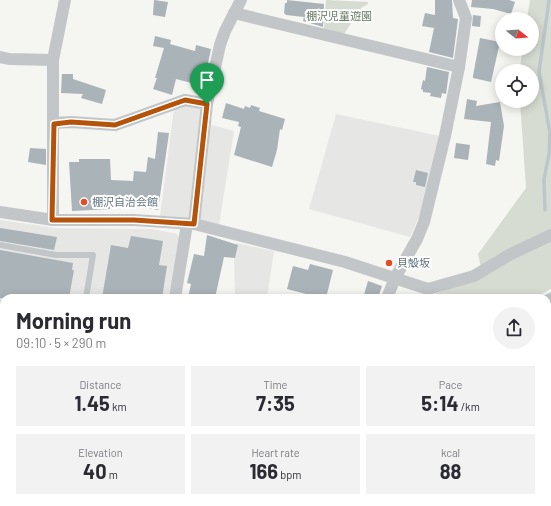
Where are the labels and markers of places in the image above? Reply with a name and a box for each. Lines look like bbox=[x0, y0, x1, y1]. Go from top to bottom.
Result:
pin bbox=[190, 63, 224, 104]
place label: 棚沢自治会館 bbox=[92, 195, 158, 208]
marker: 棚沢自治会館 bbox=[79, 197, 89, 207]
place label: 貝殻坂 bbox=[397, 256, 430, 269]
marker: 貝殻坂 bbox=[384, 258, 394, 268]

